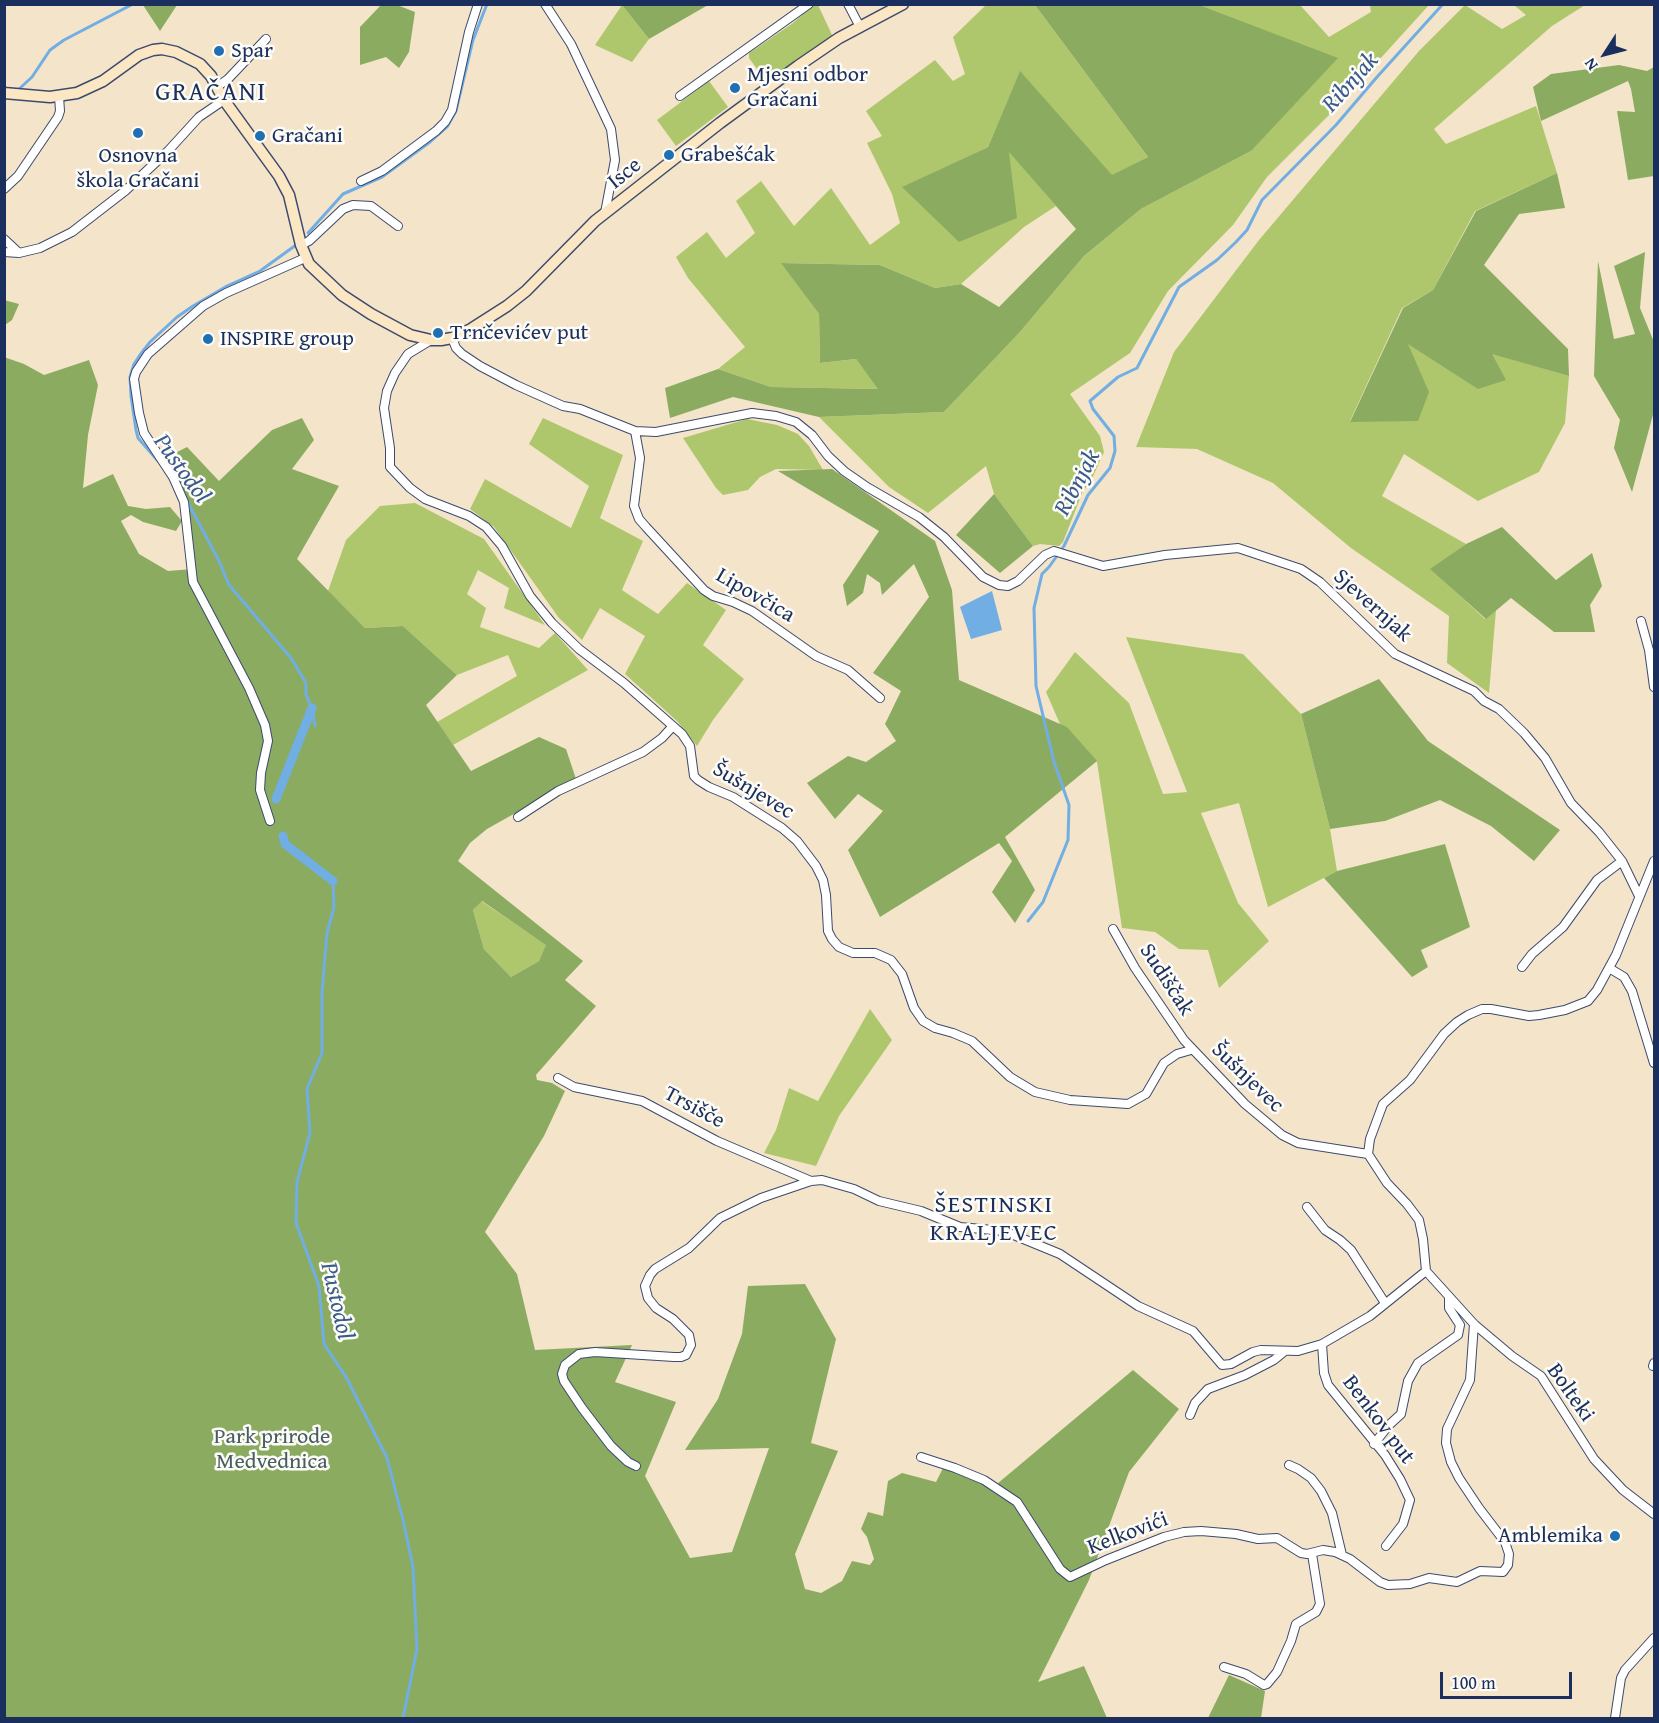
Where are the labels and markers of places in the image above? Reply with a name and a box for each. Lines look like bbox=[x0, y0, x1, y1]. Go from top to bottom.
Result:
place label: Spar bbox=[231, 38, 273, 64]
marker: Spar bbox=[212, 44, 226, 58]
place label: Mjesni odbor Gračani bbox=[747, 62, 868, 113]
marker: Mjesni odbor Gračani bbox=[728, 81, 742, 95]
place label: Gračani bbox=[272, 123, 343, 149]
marker: Osnovna škola Gračani bbox=[131, 126, 145, 140]
marker: Gračani bbox=[253, 129, 267, 143]
place label: Grabešćak bbox=[681, 142, 775, 168]
place label: Osnovna škola Gračani bbox=[76, 143, 200, 194]
marker: Grabešćak bbox=[662, 148, 676, 162]
place label: Trnčevićev put bbox=[450, 320, 588, 346]
place label: INSPIRE group bbox=[220, 326, 354, 352]
marker: Trnčevićev put bbox=[431, 326, 445, 340]
marker: INSPIRE group bbox=[201, 332, 215, 346]
place label: Amblemika bbox=[1498, 1523, 1603, 1549]
marker: Amblemika bbox=[1608, 1529, 1622, 1543]

